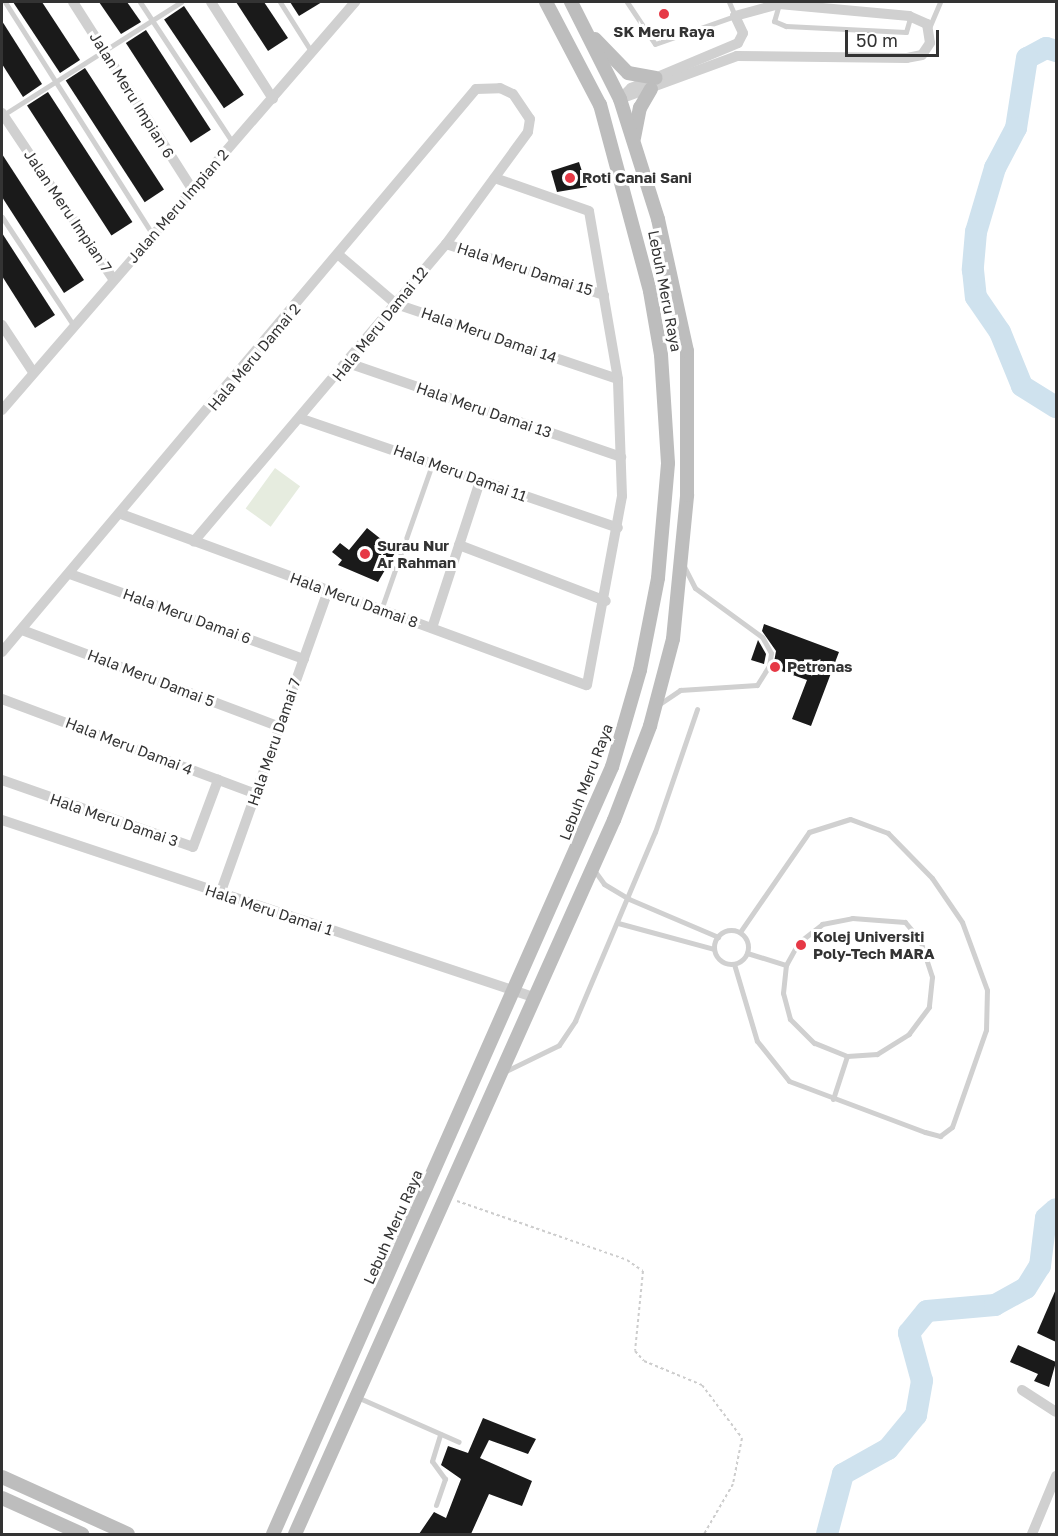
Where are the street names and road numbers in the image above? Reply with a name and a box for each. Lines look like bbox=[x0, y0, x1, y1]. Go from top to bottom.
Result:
street label: Jalan Meru Impian 6 bbox=[86, 29, 178, 161]
street label: Jalan Meru Impian 2 bbox=[124, 145, 232, 267]
street label: Jalan Meru Impian 7 bbox=[20, 146, 116, 276]
street label: Lebuh Meru Raya bbox=[644, 229, 686, 353]
street label: Hala Meru Damai 15 bbox=[455, 239, 595, 299]
street label: Hala Meru Damai 12 bbox=[328, 263, 432, 385]
street label: Hala Meru Damai 2 bbox=[204, 300, 304, 414]
street label: Hala Meru Damai 14 bbox=[419, 303, 559, 367]
street label: Hala Meru Damai 13 bbox=[414, 378, 554, 442]
street label: Hala Meru Damai 11 bbox=[391, 441, 529, 505]
street label: Hala Meru Damai 8 bbox=[288, 568, 420, 632]
street label: Hala Meru Damai 6 bbox=[121, 585, 253, 647]
street label: Hala Meru Damai 5 bbox=[85, 646, 217, 710]
street label: Hala Meru Damai 7 bbox=[244, 676, 304, 808]
street label: Hala Meru Damai 4 bbox=[63, 713, 195, 779]
street label: Lebuh Meru Raya bbox=[556, 721, 616, 843]
street label: Hala Meru Damai 3 bbox=[48, 790, 180, 850]
street label: Hala Meru Damai 1 bbox=[203, 881, 335, 939]
street label: Lebuh Meru Raya bbox=[360, 1167, 426, 1287]

